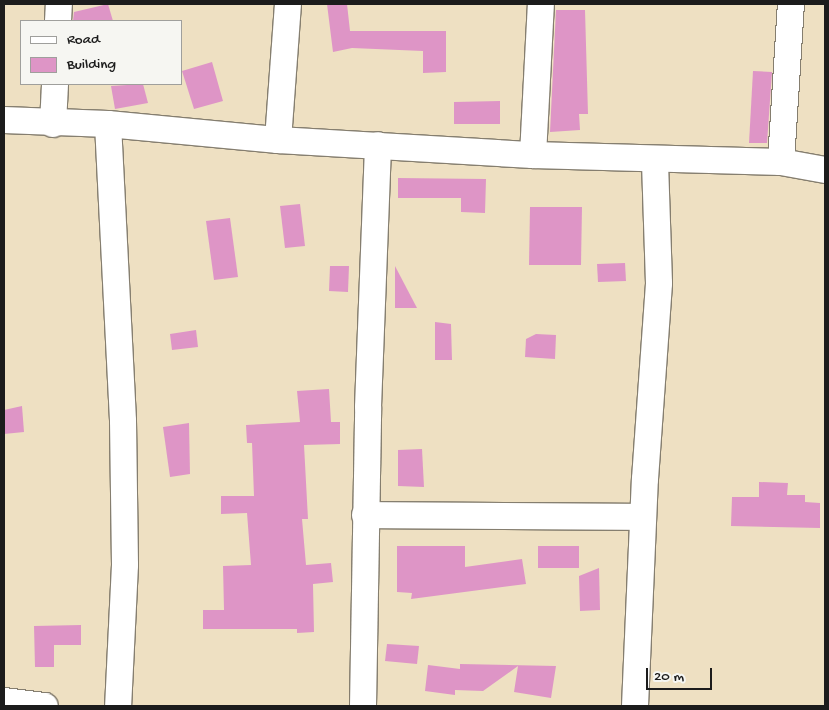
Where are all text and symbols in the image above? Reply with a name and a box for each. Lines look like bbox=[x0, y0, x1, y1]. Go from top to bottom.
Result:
legend bbox=[20, 20, 182, 85]
text: Road bbox=[67, 31, 100, 49]
text: Building bbox=[67, 56, 116, 74]
scale bar bbox=[649, 658, 715, 690]
text: 20 m bbox=[654, 668, 684, 686]

